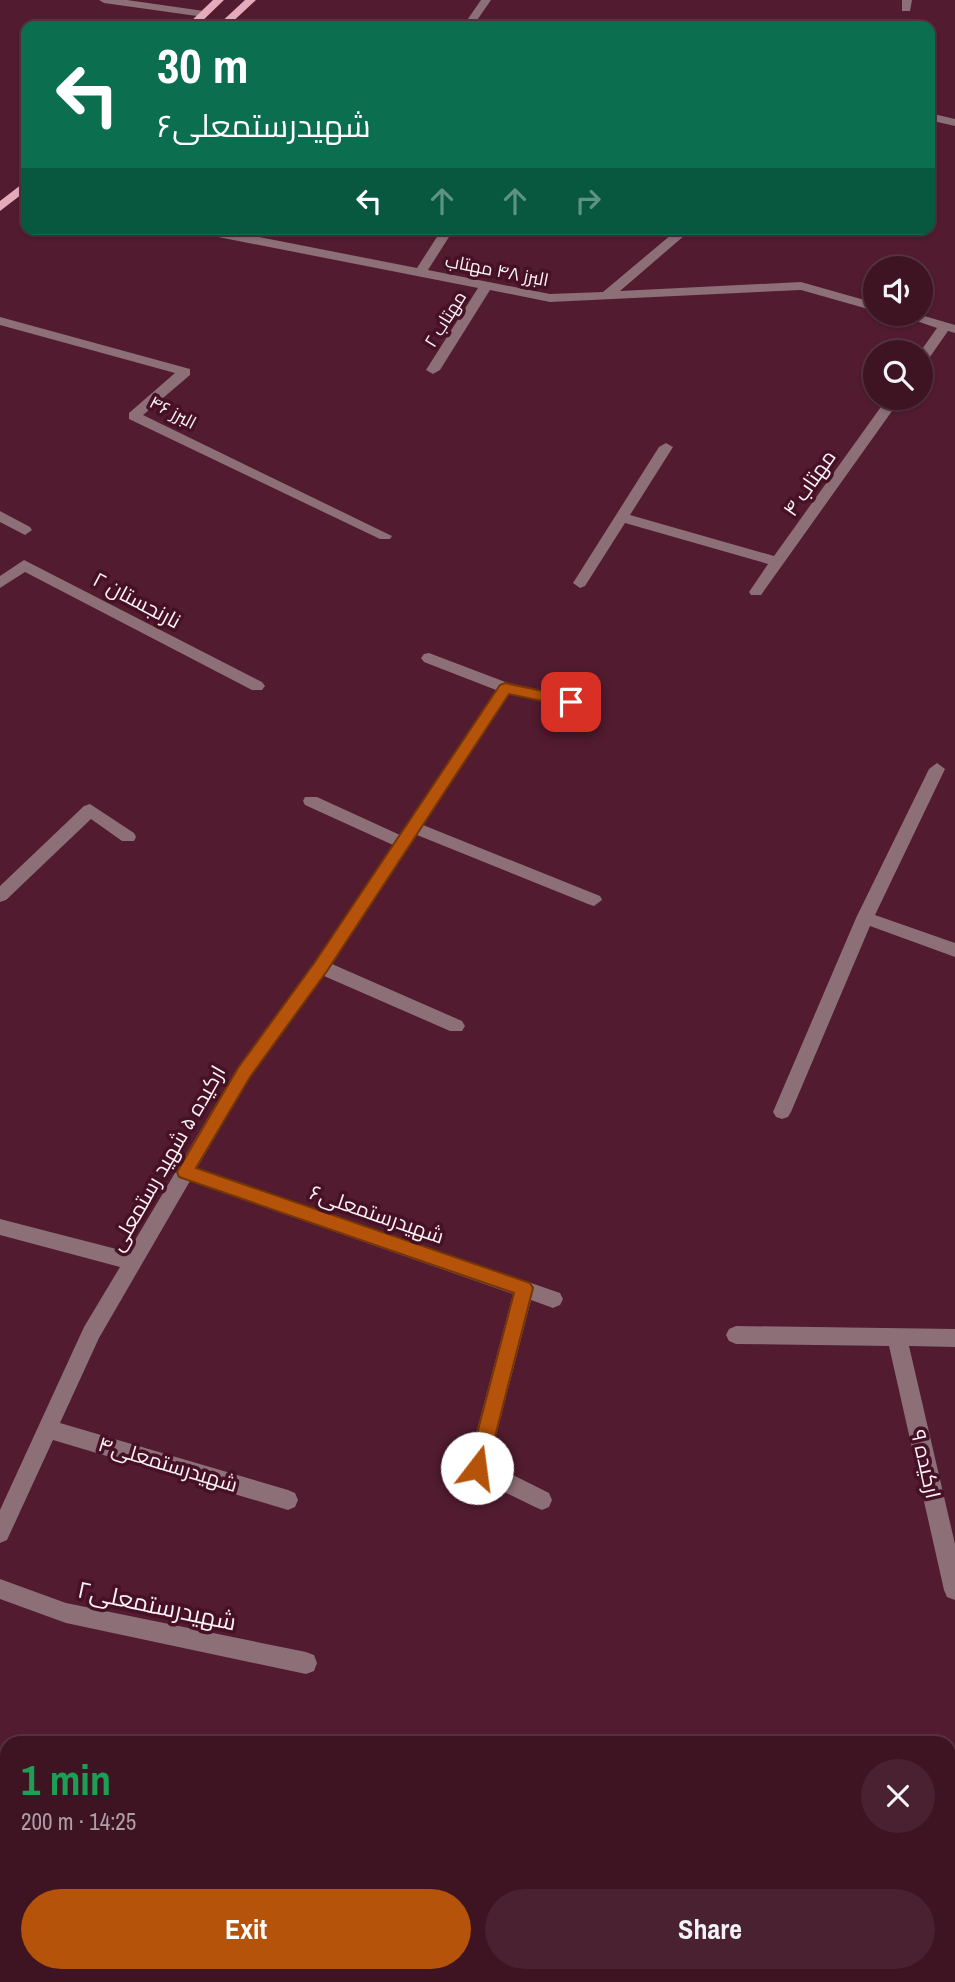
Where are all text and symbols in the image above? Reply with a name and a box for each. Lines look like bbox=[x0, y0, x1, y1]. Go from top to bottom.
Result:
text: 30 m bbox=[157, 32, 249, 98]
icon: left bbox=[42, 49, 133, 140]
text: شهیدرستمعلی۶ bbox=[157, 104, 371, 147]
icon: left bbox=[350, 182, 388, 220]
icon: ahead bbox=[423, 182, 461, 220]
icon: ahead bbox=[496, 182, 534, 220]
icon: right bbox=[569, 182, 607, 220]
street label: البرز ۴۸ مهتاب bbox=[443, 248, 551, 292]
map controls bbox=[863, 256, 933, 410]
button: sound bbox=[863, 256, 933, 326]
street label: مهتاب ۲ bbox=[418, 286, 472, 352]
button: search bbox=[863, 340, 933, 410]
street label: البرز ۴۶ bbox=[145, 389, 201, 435]
street label: مهتاب ۴ bbox=[776, 444, 842, 522]
street label: نارنجستان ۲ bbox=[88, 565, 186, 635]
pin bbox=[541, 672, 601, 732]
icon: arrive bbox=[552, 683, 590, 721]
street label: ارکیده ۵ شهید رستمعلی bbox=[102, 1060, 232, 1256]
street label: شهیدرستمعلی۶ bbox=[306, 1177, 448, 1251]
street label: ارکیده ۹ bbox=[904, 1427, 948, 1501]
street label: شهیدرستمعلی۴ bbox=[95, 1429, 241, 1499]
position arrow bbox=[440, 1431, 514, 1505]
street label: شهیدرستمعلی۲ bbox=[75, 1573, 239, 1637]
text: 1 min bbox=[21, 1752, 111, 1808]
button: close bbox=[861, 1759, 935, 1833]
text: 200 m · 14:25 bbox=[21, 1806, 136, 1837]
button: Exit bbox=[21, 1889, 471, 1969]
button: Share bbox=[485, 1889, 935, 1969]

